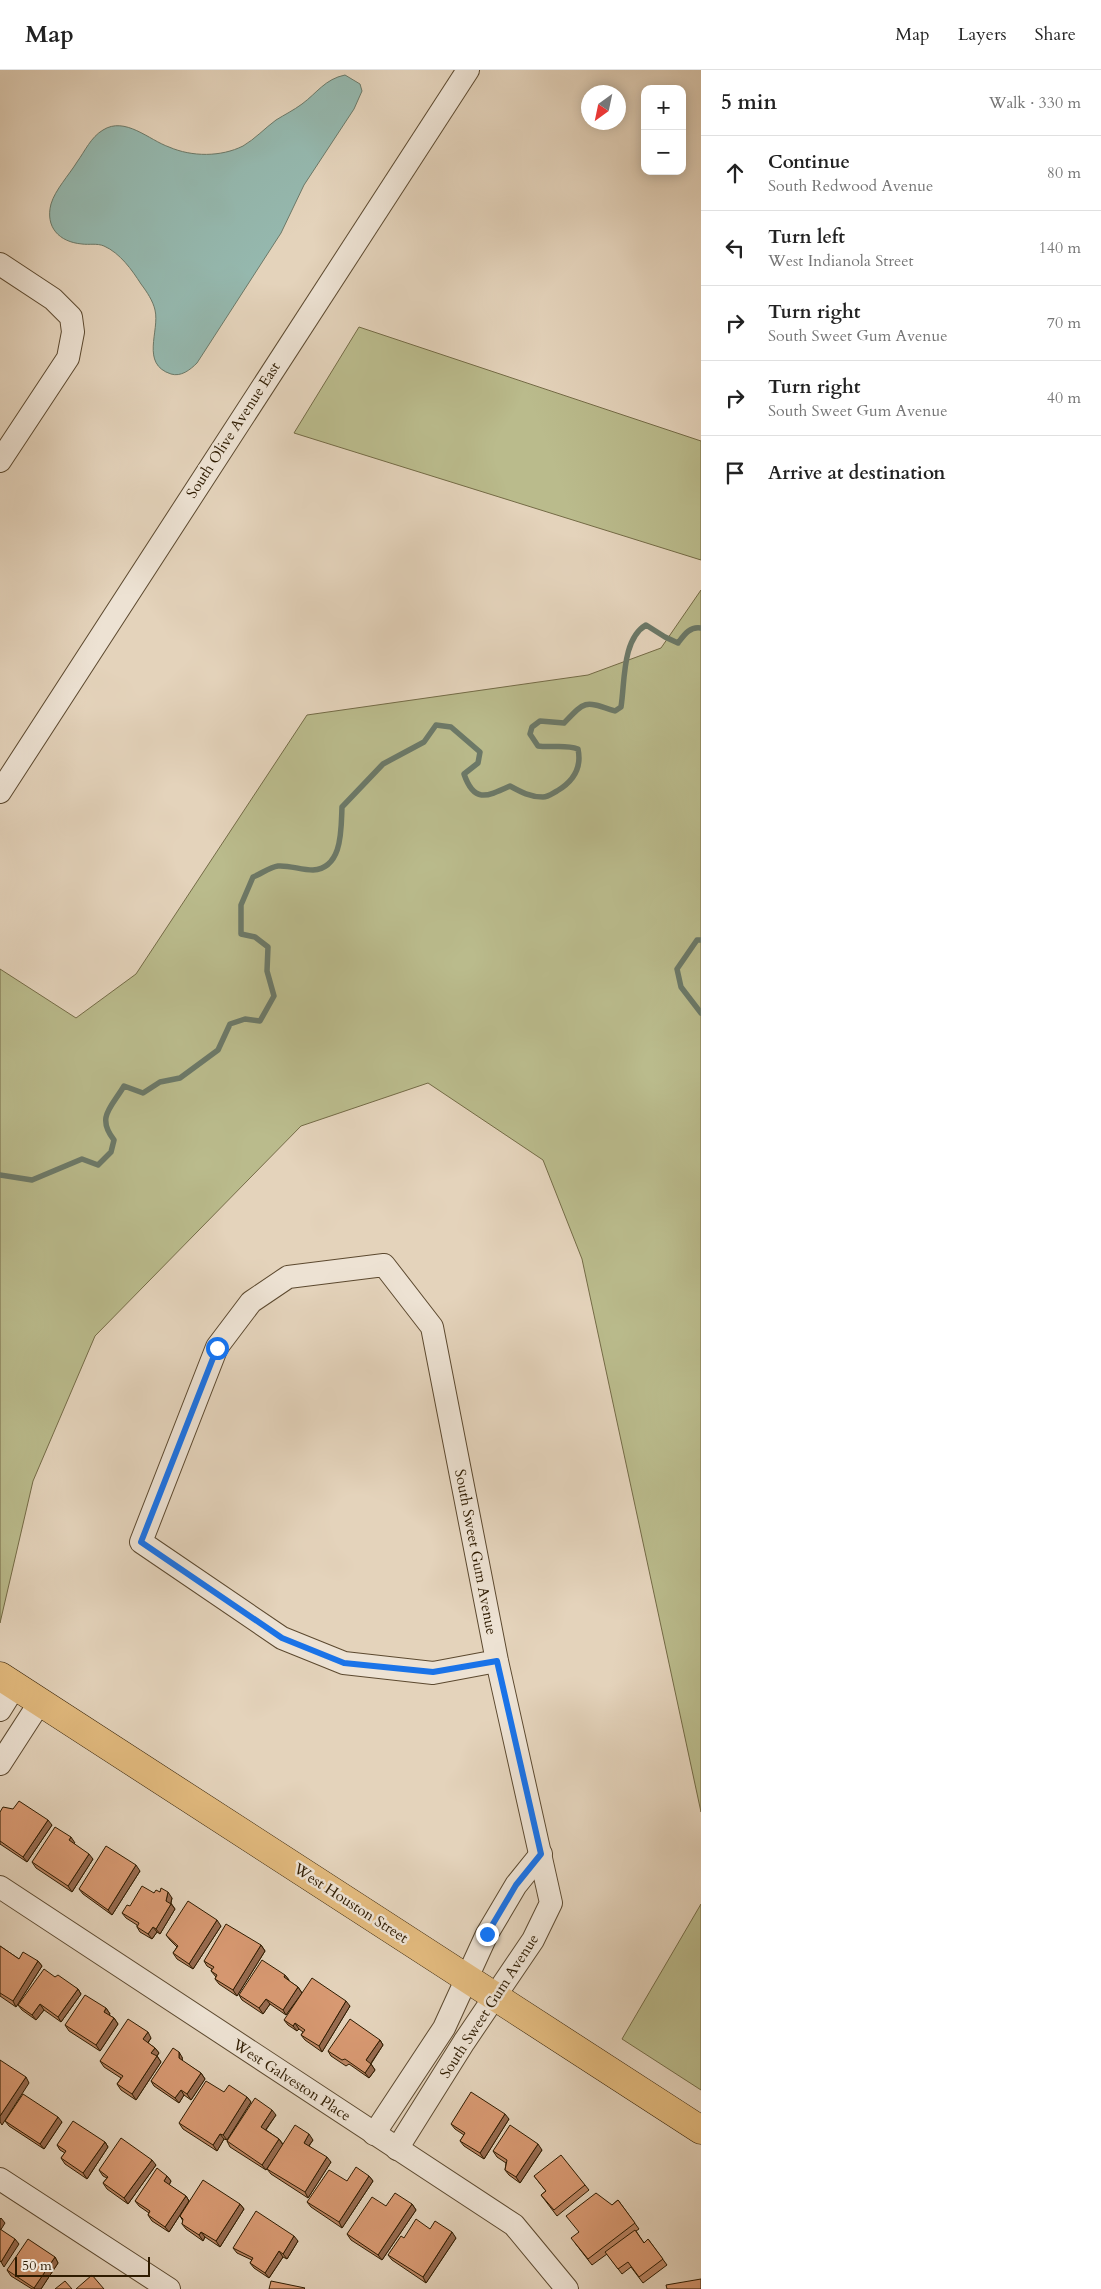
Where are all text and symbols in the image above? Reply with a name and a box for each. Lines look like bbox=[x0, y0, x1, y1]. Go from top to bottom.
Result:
text: Map bbox=[25, 18, 74, 51]
text: Map bbox=[895, 22, 930, 47]
text: Layers bbox=[958, 22, 1007, 47]
text: Share bbox=[1035, 22, 1076, 47]
north arrow bbox=[581, 85, 626, 130]
map controls bbox=[641, 85, 686, 175]
button: + bbox=[641, 85, 686, 130]
text: 5 min bbox=[721, 88, 777, 117]
text: Walk · 330 m bbox=[989, 92, 1081, 114]
button: − bbox=[641, 130, 686, 175]
text: Continue bbox=[768, 149, 850, 175]
icon: ahead bbox=[721, 159, 749, 187]
text: 80 m bbox=[1047, 162, 1081, 184]
text: South Redwood Avenue bbox=[768, 175, 933, 197]
text: Turn left bbox=[768, 224, 845, 250]
icon: left bbox=[721, 234, 749, 262]
text: 140 m bbox=[1039, 237, 1081, 259]
text: West Indianola Street bbox=[768, 250, 914, 272]
text: Turn right bbox=[768, 299, 860, 325]
icon: right bbox=[721, 309, 749, 337]
text: 70 m bbox=[1047, 312, 1081, 334]
text: South Sweet Gum Avenue bbox=[768, 325, 947, 347]
street label: South Olive Avenue East bbox=[181, 358, 285, 502]
text: Turn right bbox=[768, 374, 860, 400]
icon: right bbox=[721, 384, 749, 412]
text: 40 m bbox=[1047, 387, 1081, 409]
text: South Sweet Gum Avenue bbox=[768, 400, 947, 422]
icon: arrive bbox=[721, 459, 749, 487]
text: Arrive at destination bbox=[768, 460, 945, 486]
route start bbox=[206, 1337, 229, 1360]
street label: South Sweet Gum Avenue bbox=[450, 1468, 502, 1637]
street label: West Houston Street bbox=[289, 1858, 412, 1948]
route end bbox=[476, 1923, 499, 1946]
street label: South Sweet Gum Avenue bbox=[435, 1930, 543, 2082]
street label: West Galveston Place bbox=[228, 2034, 355, 2126]
scale bar bbox=[15, 2254, 150, 2277]
text: 50 m bbox=[22, 2256, 52, 2275]

